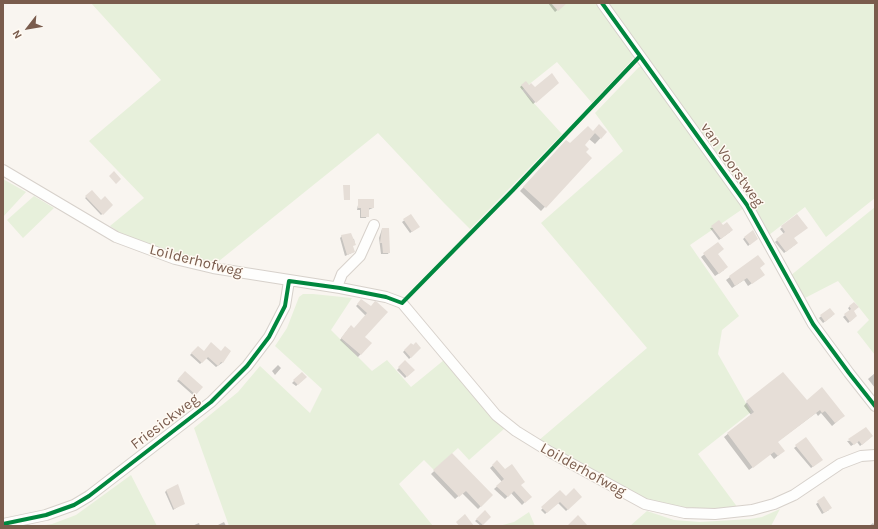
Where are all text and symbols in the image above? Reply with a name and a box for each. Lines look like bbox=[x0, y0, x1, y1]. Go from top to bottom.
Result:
north arrow bbox=[8, 8, 48, 48]
text: N bbox=[10, 28, 25, 41]
street label: van Voorstweg bbox=[696, 119, 768, 211]
street label: Loilderhofweg bbox=[148, 241, 244, 281]
street label: Friesickweg bbox=[127, 390, 203, 454]
street label: Loilderhofweg bbox=[537, 439, 629, 501]

